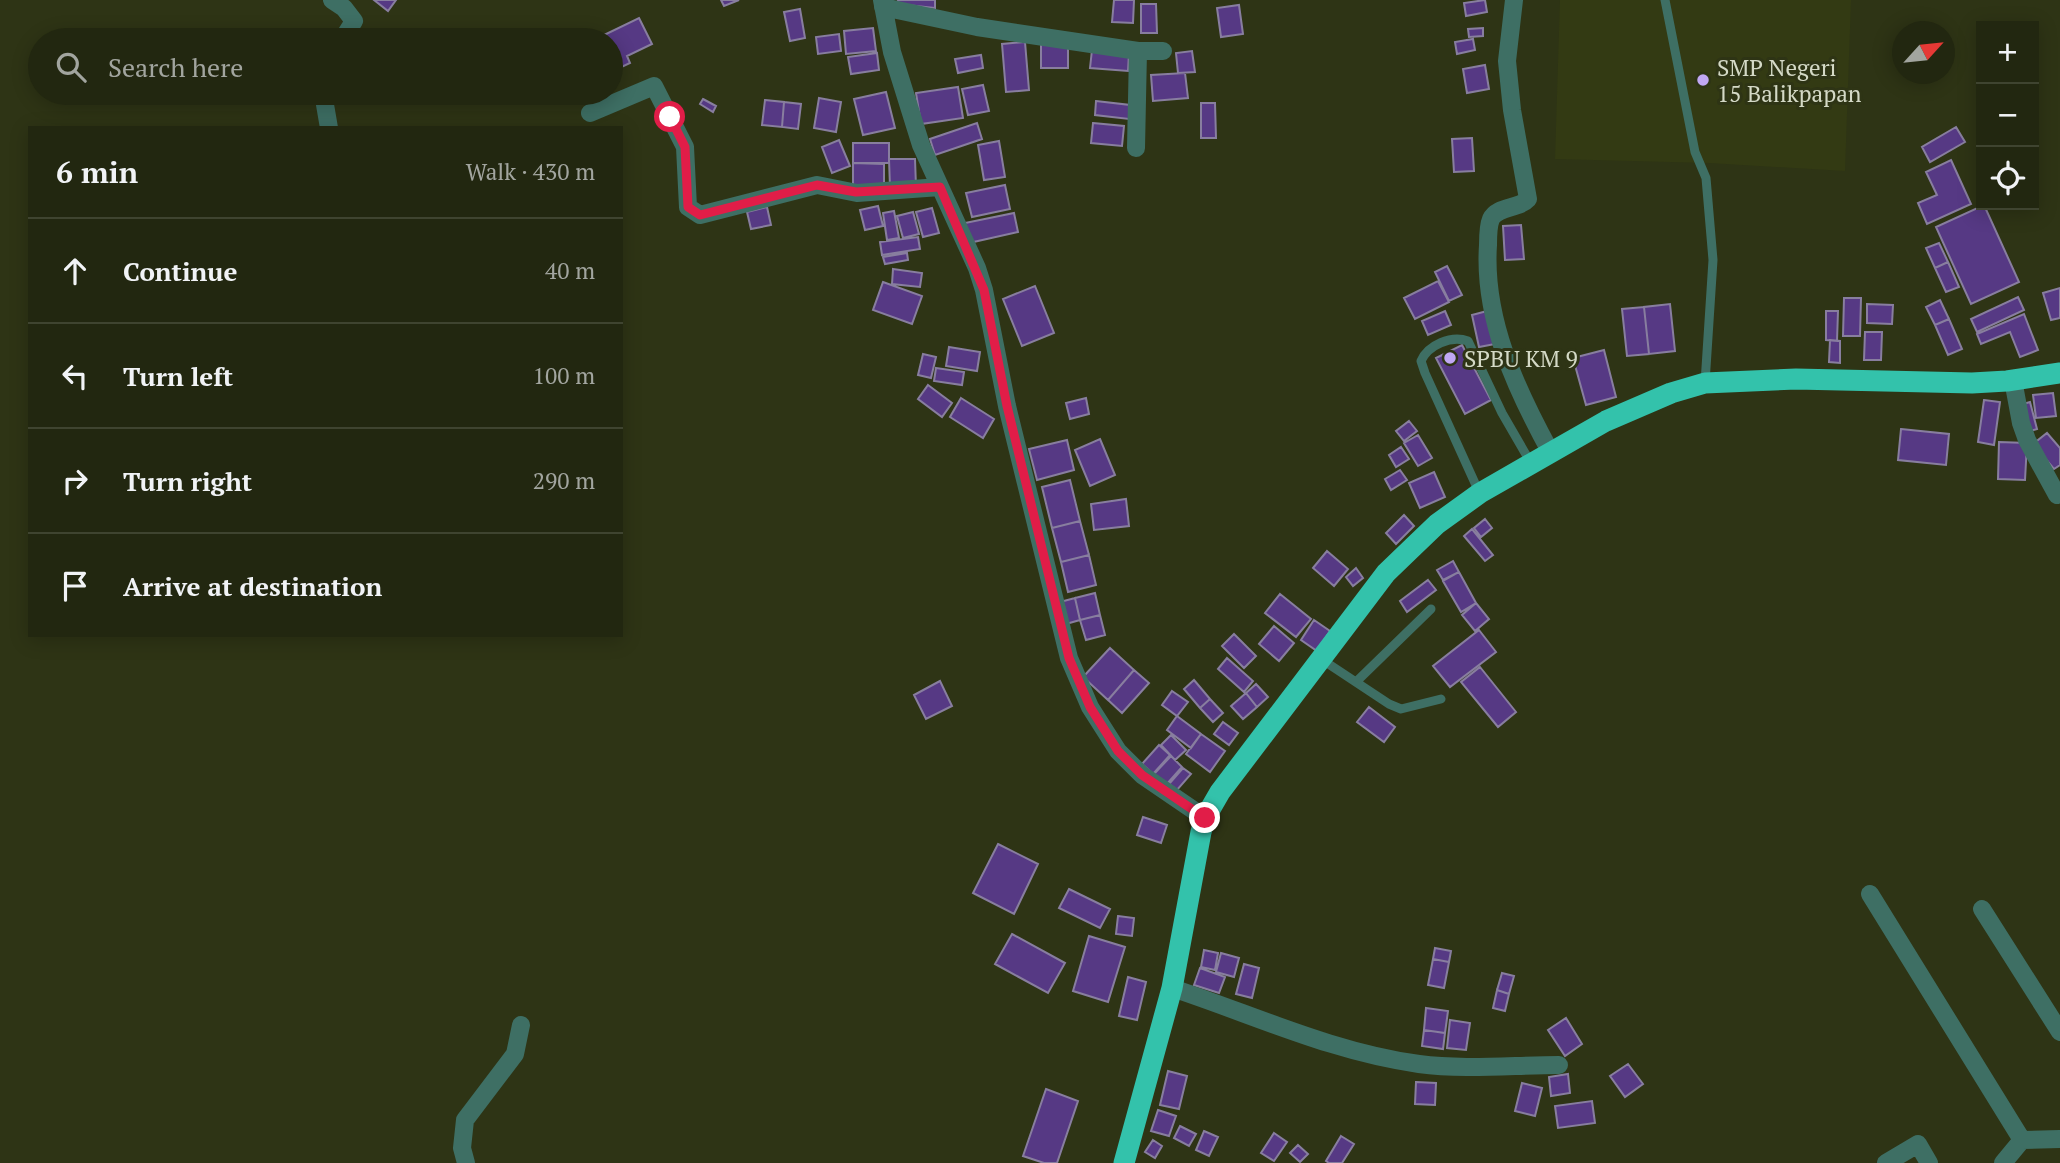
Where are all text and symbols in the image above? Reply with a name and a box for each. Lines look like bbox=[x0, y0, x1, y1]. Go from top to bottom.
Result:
north arrow bbox=[1892, 21, 1955, 84]
map controls bbox=[1976, 21, 2039, 210]
button: + bbox=[1976, 21, 2039, 84]
search box bbox=[28, 28, 623, 105]
icon: search bbox=[52, 48, 90, 86]
text: Search here bbox=[108, 50, 243, 84]
place label: SMP Negeri 15 Balikpapan bbox=[1717, 52, 1862, 109]
marker: SMP Negeri 15 Balikpapan bbox=[1695, 72, 1711, 88]
button: − bbox=[1976, 84, 2039, 147]
route start bbox=[654, 101, 685, 132]
button: locate bbox=[1976, 147, 2039, 210]
text: 6 min bbox=[56, 152, 138, 192]
text: Walk · 430 m bbox=[466, 156, 595, 187]
icon: ahead bbox=[56, 252, 94, 290]
text: Continue bbox=[123, 254, 237, 288]
text: 40 m bbox=[545, 255, 595, 286]
place label: SPBU KM 9 bbox=[1464, 343, 1578, 374]
marker: SPBU KM 9 bbox=[1442, 350, 1458, 366]
icon: left bbox=[56, 357, 94, 395]
text: Turn left bbox=[123, 359, 233, 393]
text: 100 m bbox=[533, 360, 595, 391]
icon: right bbox=[56, 462, 94, 500]
text: Turn right bbox=[123, 464, 252, 498]
text: 290 m bbox=[533, 465, 595, 496]
icon: arrive bbox=[56, 567, 94, 605]
text: Arrive at destination bbox=[123, 569, 382, 603]
route end bbox=[1189, 802, 1220, 833]

